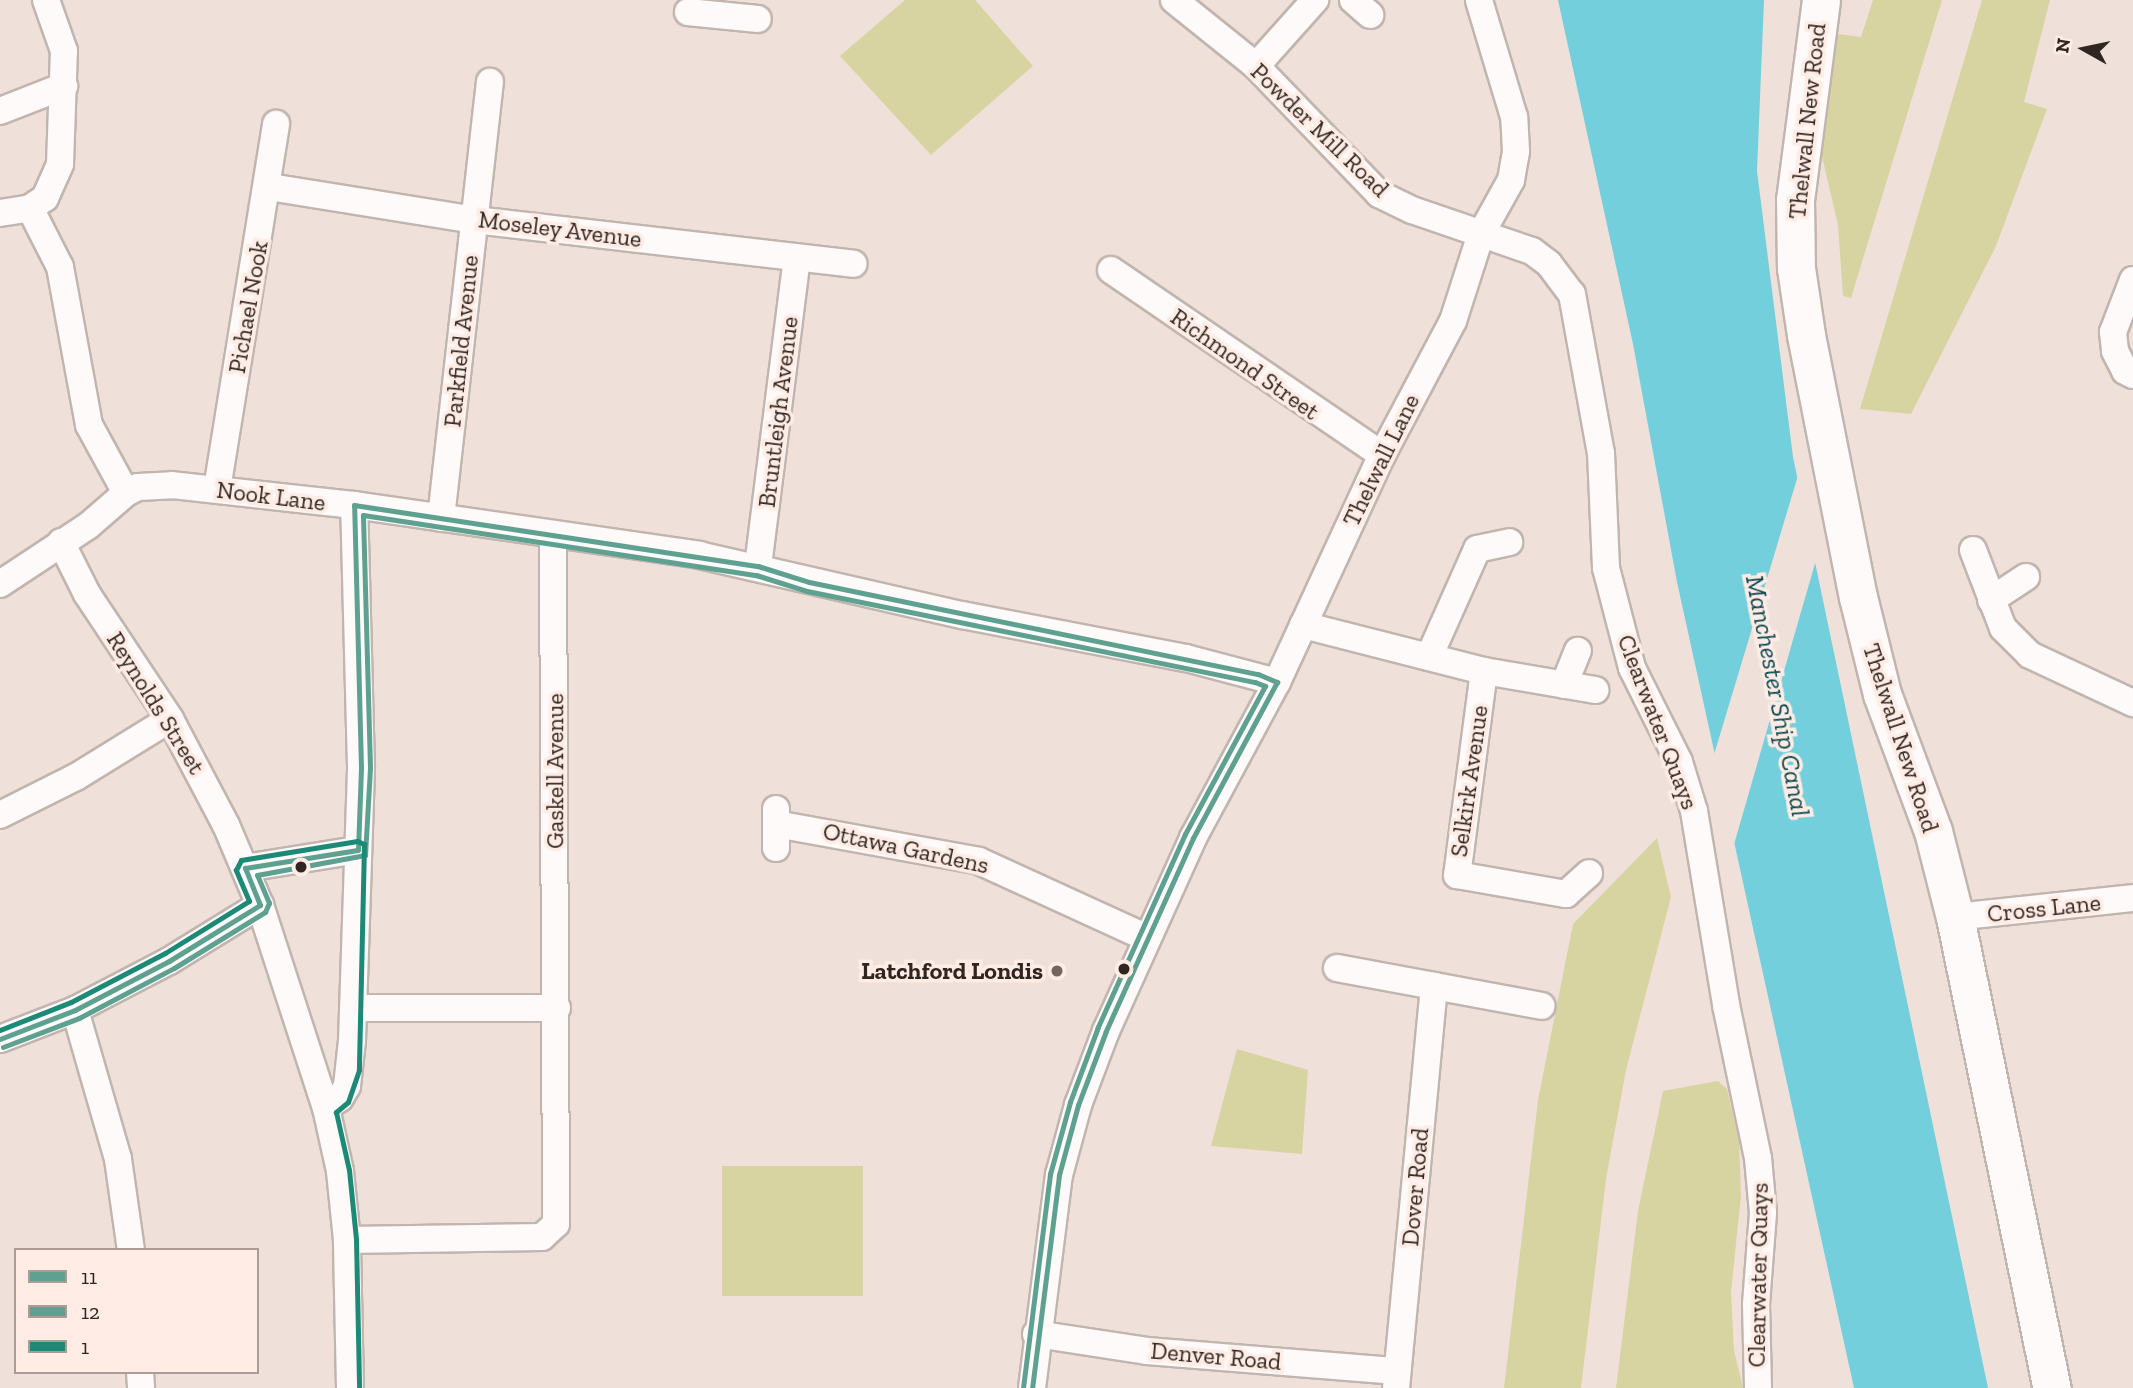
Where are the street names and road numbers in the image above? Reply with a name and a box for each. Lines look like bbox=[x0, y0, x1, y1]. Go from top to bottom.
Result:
street label: Thelwall New Road bbox=[1782, 21, 1832, 221]
street label: Powder Mill Road bbox=[1245, 57, 1395, 203]
street label: Moseley Avenue bbox=[476, 205, 644, 253]
street label: Pichael Nook bbox=[222, 239, 274, 375]
street label: Parkfield Avenue bbox=[438, 253, 484, 429]
street label: Richmond Street bbox=[1165, 302, 1325, 426]
street label: Bruntleigh Avenue bbox=[752, 314, 804, 510]
street label: Thelwall Lane bbox=[1337, 389, 1425, 531]
street label: Nook Lane bbox=[215, 475, 327, 517]
street label: Reynolds Street bbox=[101, 626, 211, 780]
street label: Clearwater Quays bbox=[1611, 630, 1705, 814]
street label: Thelwall New Road bbox=[1857, 640, 1945, 836]
street label: Gaskell Avenue bbox=[541, 693, 569, 849]
street label: Selkirk Avenue bbox=[1444, 703, 1494, 859]
street label: Ottawa Gardens bbox=[820, 816, 992, 880]
street label: Cross Lane bbox=[1986, 888, 2102, 928]
street label: Dover Road bbox=[1395, 1126, 1435, 1248]
street label: Clearwater Quays bbox=[1742, 1182, 1774, 1368]
street label: Denver Road bbox=[1149, 1336, 1283, 1376]

